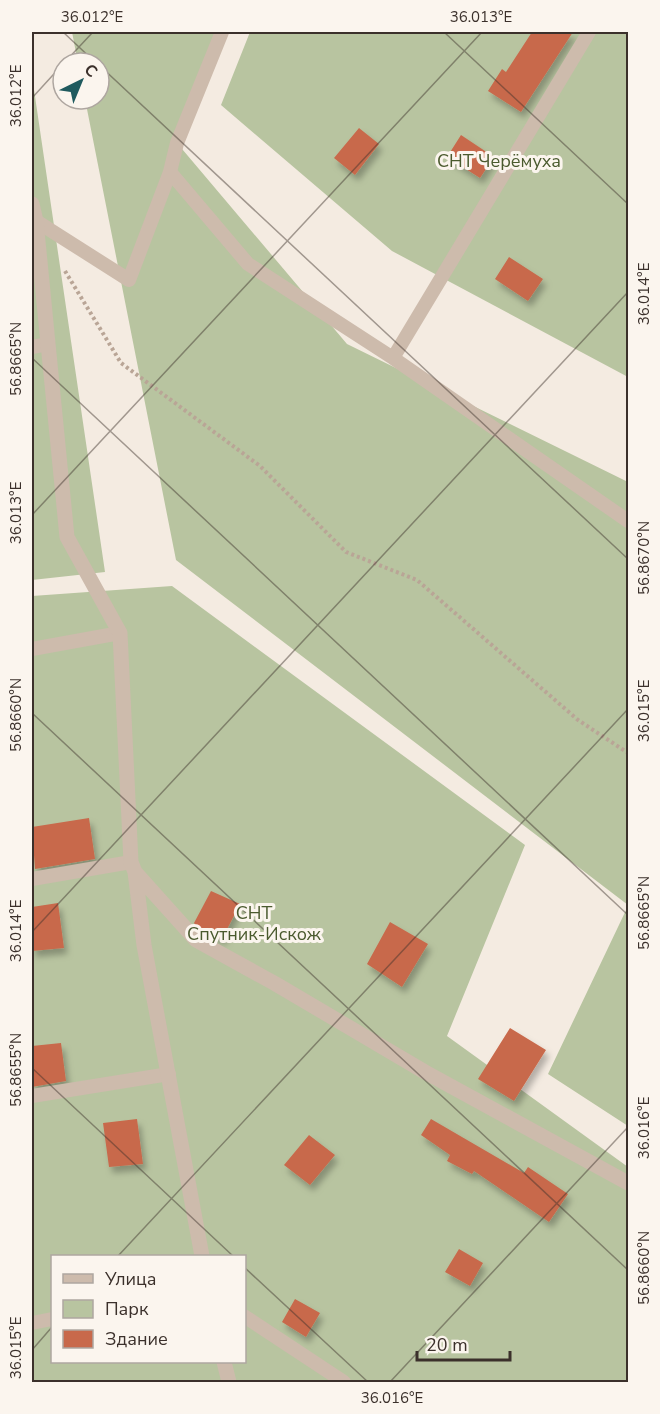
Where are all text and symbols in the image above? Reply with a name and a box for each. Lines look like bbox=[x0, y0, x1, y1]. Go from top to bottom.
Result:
text: 36.012°E bbox=[61, 7, 123, 27]
text: 36.013°E bbox=[450, 7, 512, 27]
north arrow bbox=[51, 51, 111, 111]
text: С bbox=[79, 59, 102, 83]
text: 36.012°E bbox=[6, 65, 26, 127]
park label: СНТ Черёмуха bbox=[437, 149, 561, 173]
text: 36.014°E bbox=[634, 263, 654, 325]
text: 56.8665°N bbox=[6, 322, 26, 396]
text: 36.013°E bbox=[6, 482, 26, 544]
text: 56.8670°N bbox=[634, 521, 654, 595]
text: 56.8660°N bbox=[6, 678, 26, 752]
text: 36.015°E bbox=[634, 680, 654, 742]
text: 56.8665°N bbox=[634, 876, 654, 950]
text: 36.014°E bbox=[6, 900, 26, 962]
park label: СНТ Спутник-Искож bbox=[187, 901, 322, 946]
text: 56.8655°N bbox=[6, 1033, 26, 1107]
text: 36.016°E bbox=[634, 1097, 654, 1159]
text: 56.8660°N bbox=[634, 1231, 654, 1305]
legend bbox=[51, 1255, 246, 1363]
text: Улица bbox=[104, 1267, 156, 1291]
text: Парк bbox=[105, 1297, 149, 1321]
text: 36.015°E bbox=[6, 1317, 26, 1379]
scale bar bbox=[417, 1324, 510, 1362]
text: Здание bbox=[105, 1327, 168, 1351]
text: 20 m bbox=[426, 1333, 468, 1357]
text: 36.016°E bbox=[361, 1388, 423, 1408]

